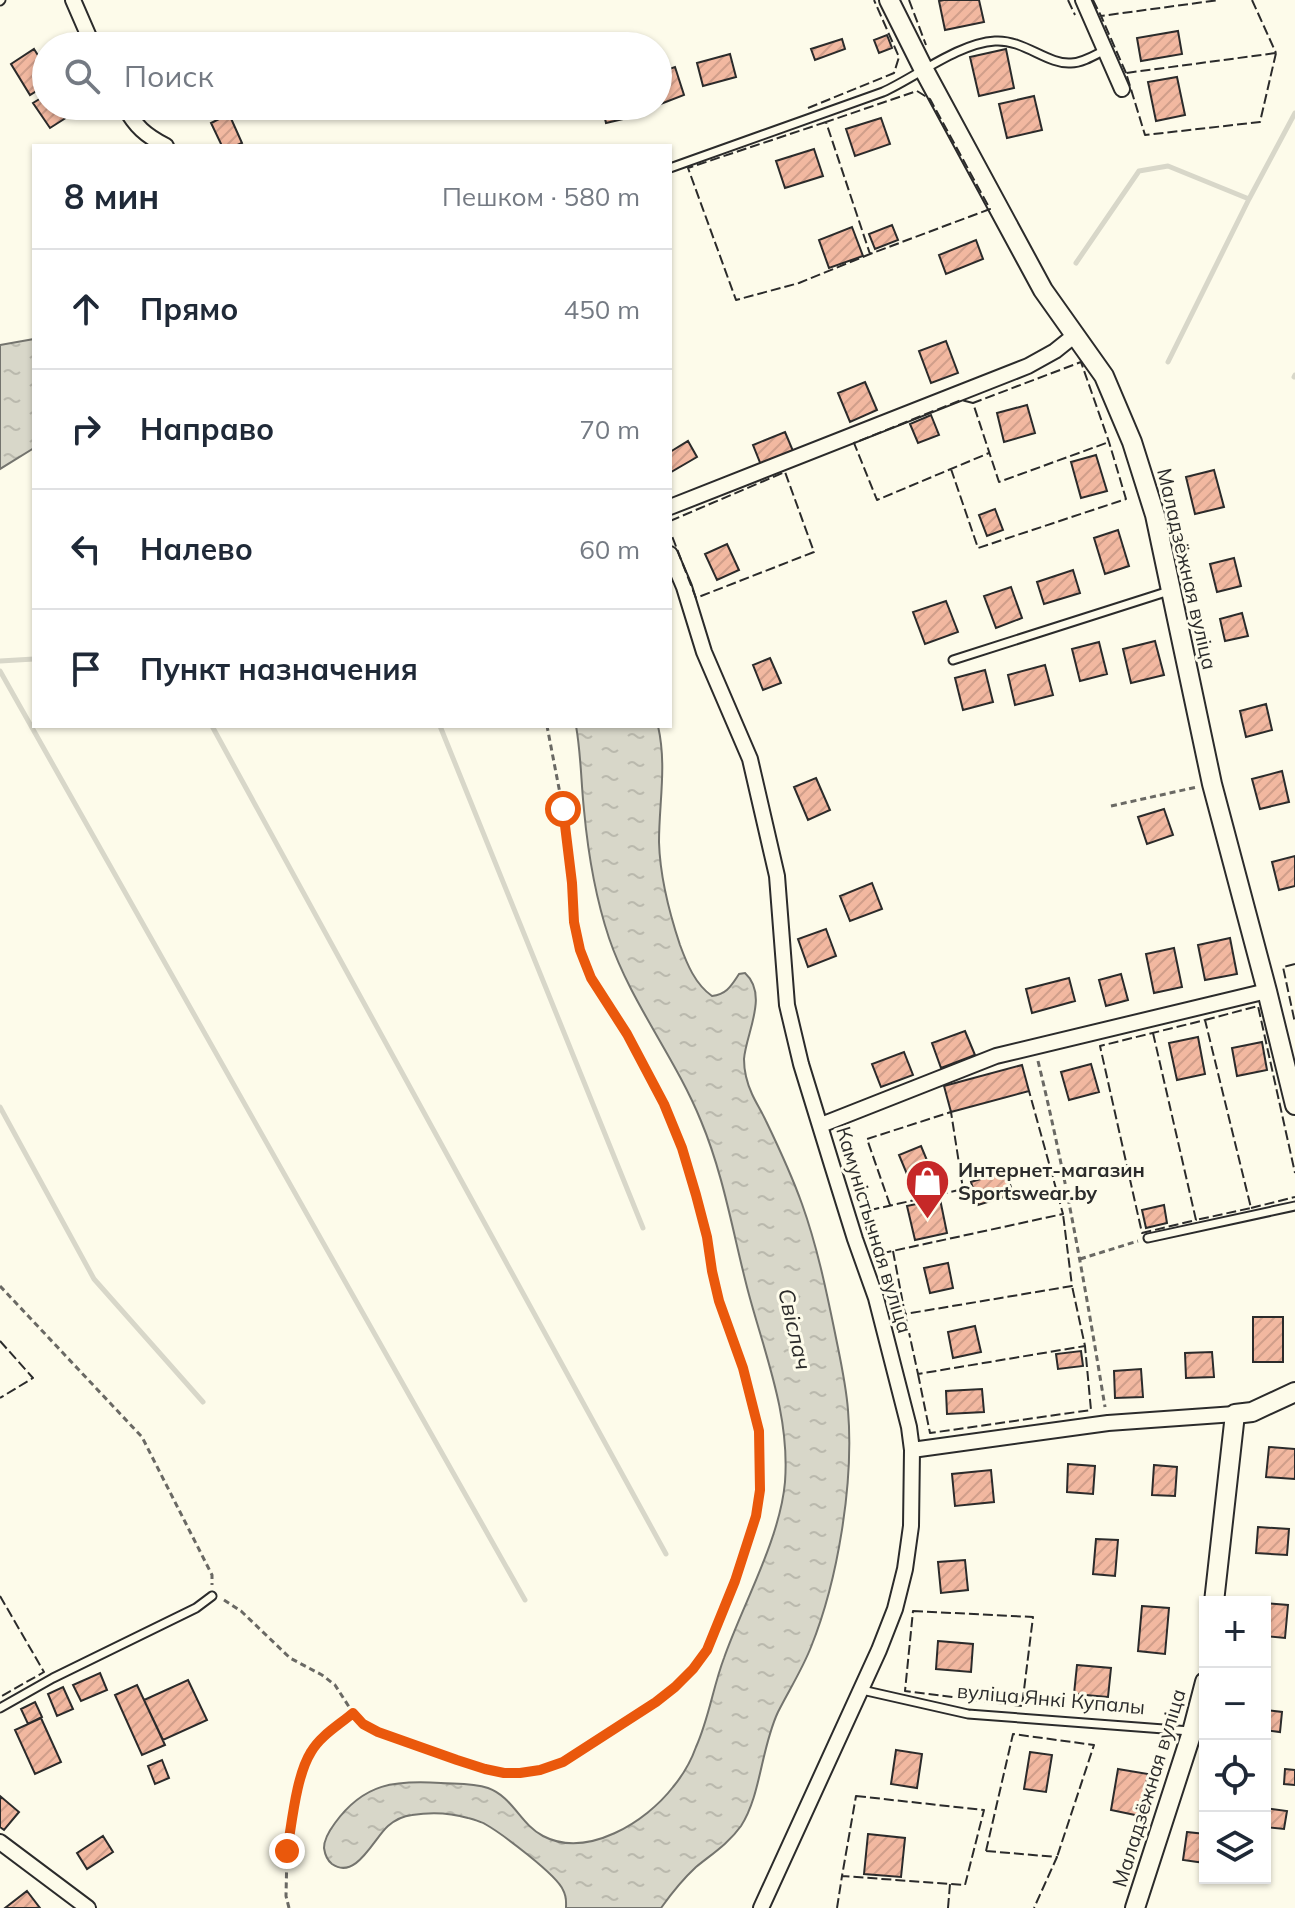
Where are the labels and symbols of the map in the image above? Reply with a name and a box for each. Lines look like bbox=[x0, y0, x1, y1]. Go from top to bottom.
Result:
street label: Маладзёжная вуліца bbox=[1152, 466, 1223, 672]
route start bbox=[545, 791, 581, 827]
street label: Камуністычная вуліца bbox=[831, 1124, 918, 1336]
place label: Интернет-магазин Sportswear.by bbox=[958, 1157, 1145, 1205]
shop icon: Интернет-магазин Sportswear.by bbox=[903, 1158, 951, 1221]
water label: Свіслач bbox=[772, 1286, 818, 1372]
street label: вуліца Янкі Купалы bbox=[956, 1678, 1146, 1719]
street label: Маладзёжная вуліца bbox=[1106, 1686, 1191, 1890]
route end bbox=[269, 1833, 305, 1869]

